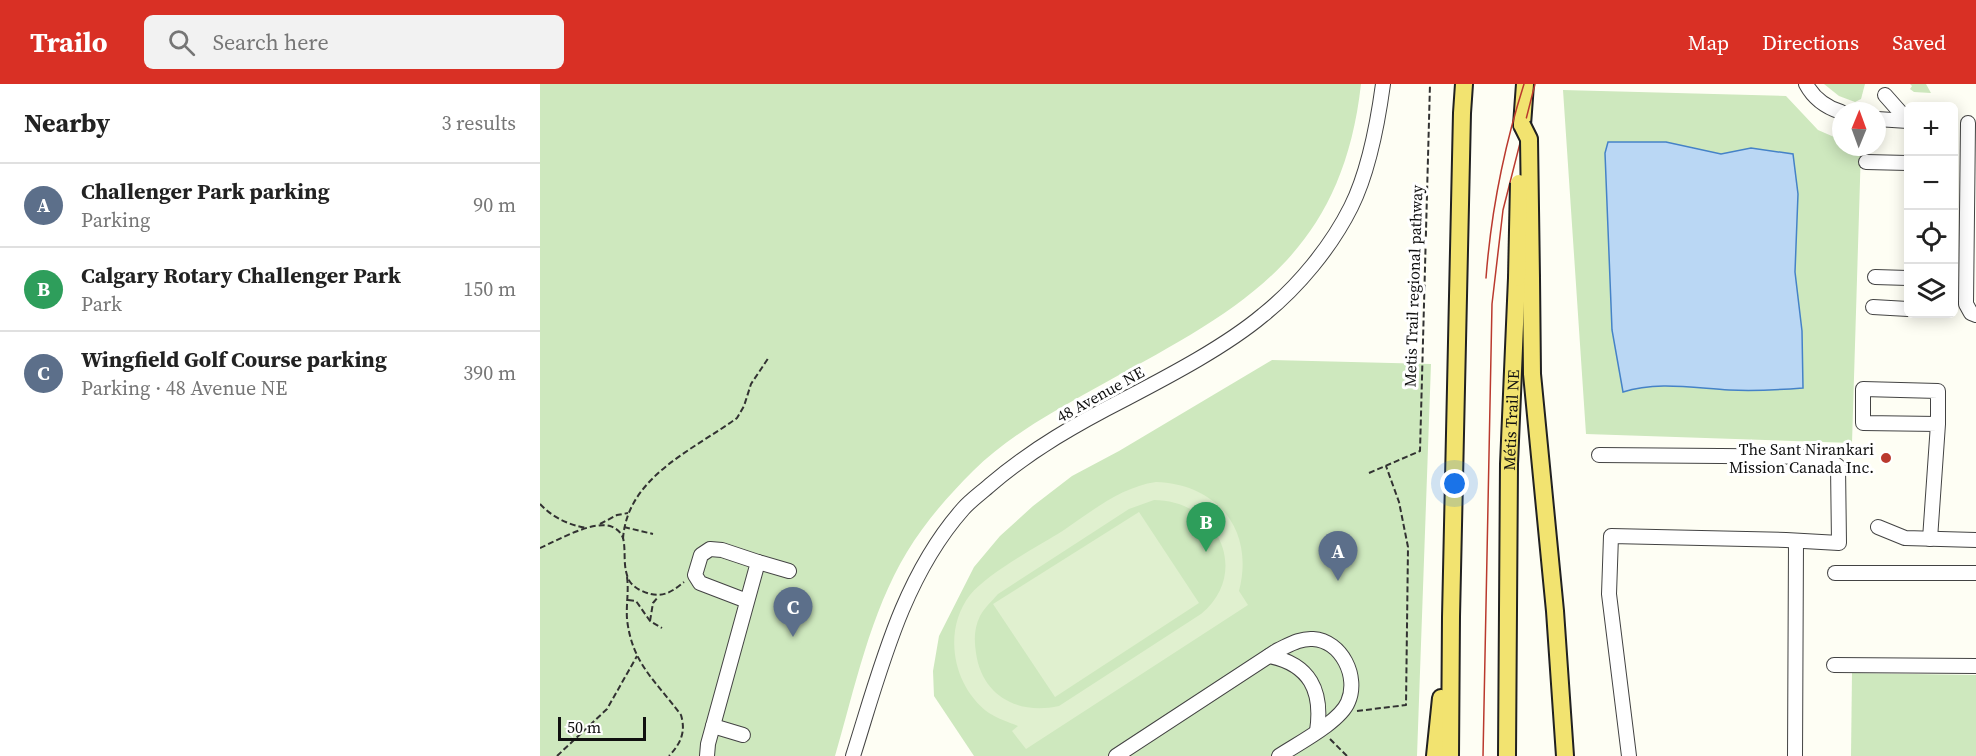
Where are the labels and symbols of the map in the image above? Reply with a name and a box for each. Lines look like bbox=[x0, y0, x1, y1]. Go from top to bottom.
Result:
north arrow bbox=[1832, 102, 1886, 156]
street label: Metis Trail regional pathway bbox=[1398, 184, 1428, 388]
street label: 48 Avenue NE bbox=[1052, 361, 1148, 427]
street label: Métis Trail NE bbox=[1498, 369, 1524, 471]
place label: The Sant Nirankari Mission Canada Inc. bbox=[1729, 438, 1874, 478]
marker: The Sant Nirankari Mission Canada Inc. bbox=[1879, 451, 1893, 465]
your location bbox=[1440, 469, 1469, 498]
pin: B bbox=[1186, 502, 1226, 552]
pin: A bbox=[1318, 532, 1358, 581]
pin: C bbox=[774, 588, 812, 637]
scale bar bbox=[558, 714, 646, 742]

